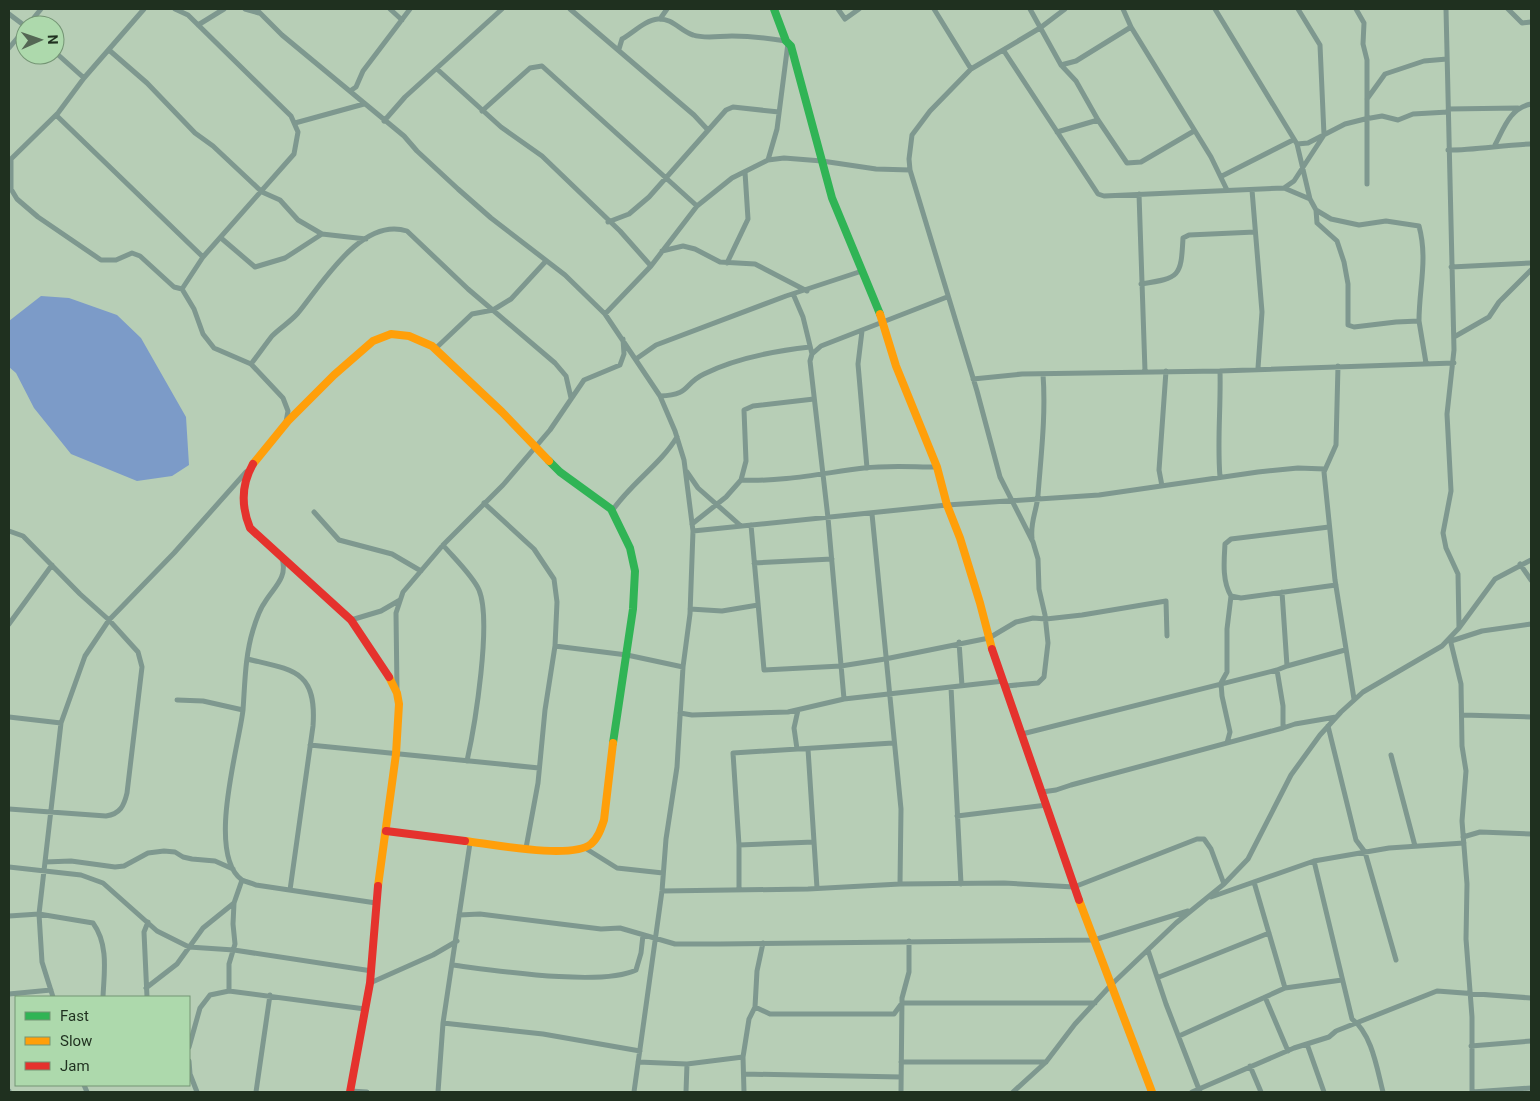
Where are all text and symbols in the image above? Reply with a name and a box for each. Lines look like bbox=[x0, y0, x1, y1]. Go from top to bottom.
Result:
north arrow bbox=[15, 15, 65, 65]
text: N bbox=[45, 34, 61, 45]
legend bbox=[15, 996, 190, 1086]
text: Fast bbox=[60, 1007, 89, 1025]
text: Slow bbox=[60, 1032, 92, 1050]
text: Jam bbox=[60, 1057, 90, 1075]

